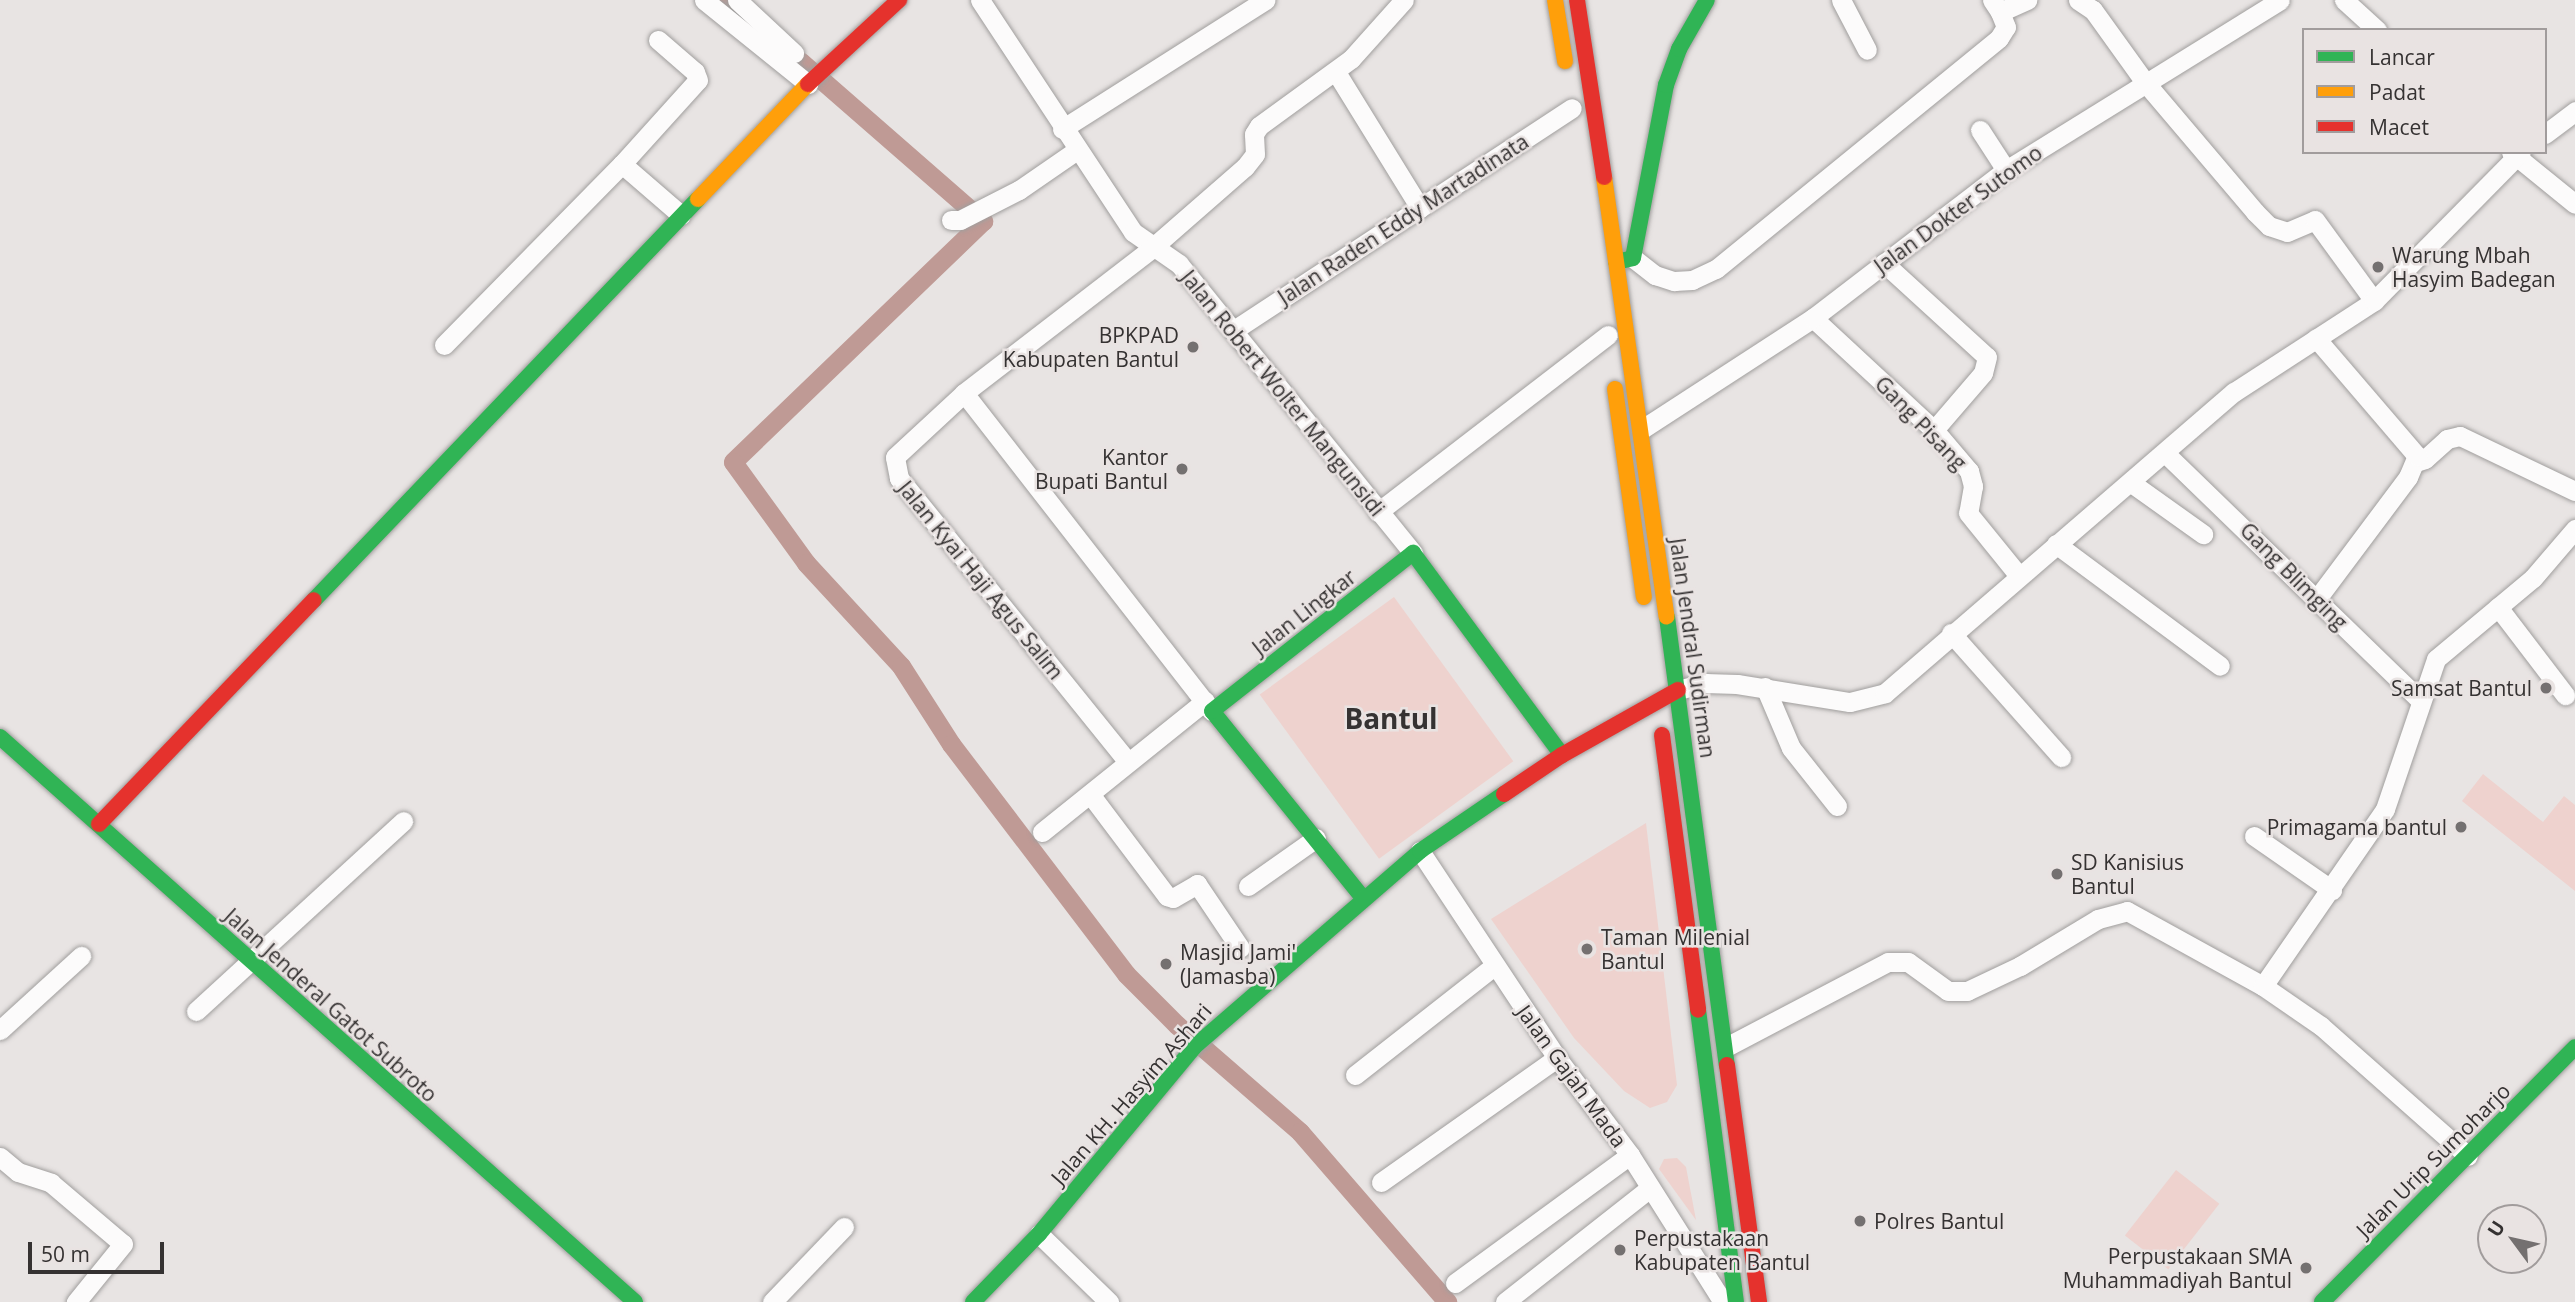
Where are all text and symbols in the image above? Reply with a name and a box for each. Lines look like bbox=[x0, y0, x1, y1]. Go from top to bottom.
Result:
legend bbox=[2302, 28, 2547, 154]
text: Lancar bbox=[2369, 43, 2435, 71]
text: Padat bbox=[2369, 78, 2425, 106]
text: Macet bbox=[2369, 113, 2429, 141]
street label: Jalan Raden Eddy Martadinata bbox=[1273, 128, 1533, 310]
street label: Jalan Dokter Sutomo bbox=[1869, 140, 2047, 278]
place label: Warung Mbah Hasyim Badegan bbox=[2392, 242, 2556, 292]
marker: Warung Mbah Hasyim Badegan bbox=[2370, 259, 2386, 275]
street label: Jalan Robert Wolter Mangunsidi bbox=[1176, 265, 1390, 521]
place label: BPKPAD Kabupaten Bantul bbox=[1003, 322, 1179, 372]
marker: BPKPAD Kabupaten Bantul bbox=[1185, 339, 1201, 355]
street label: Gang Pisang bbox=[1870, 371, 1972, 475]
place label: Kantor Bupati Bantul bbox=[1035, 444, 1168, 494]
marker: Kantor Bupati Bantul bbox=[1174, 461, 1190, 477]
street label: Jalan Kyai Haji Agus Salim bbox=[893, 476, 1069, 684]
street label: Gang Blimging bbox=[2235, 517, 2353, 635]
street label: Jalan Jendral Sudirman bbox=[1665, 536, 1721, 760]
street label: Jalan Lingkar bbox=[1247, 564, 1361, 660]
place label: Samsat Bantul bbox=[2391, 675, 2532, 701]
marker: Samsat Bantul bbox=[2538, 680, 2554, 696]
district label: Bantul bbox=[1344, 701, 1438, 735]
place label: Primagama bantul bbox=[2267, 814, 2447, 840]
marker: Primagama bantul bbox=[2453, 819, 2469, 835]
place label: SD Kanisius Bantul bbox=[2071, 849, 2184, 899]
marker: SD Kanisius Bantul bbox=[2049, 866, 2065, 882]
street label: Jalan Jenderal Gatot Subroto bbox=[220, 903, 442, 1107]
place label: Taman Milenial Bantul bbox=[1601, 924, 1750, 974]
place label: Masjid Jami' (Jamasba) bbox=[1180, 939, 1296, 989]
marker: Taman Milenial Bantul bbox=[1579, 941, 1595, 957]
marker: Masjid Jami' (Jamasba) bbox=[1158, 956, 1174, 972]
street label: Jalan KH. Hasyim Ashari bbox=[1046, 998, 1216, 1190]
street label: Jalan Gajah Mada bbox=[1512, 1000, 1632, 1152]
street label: Jalan Urip Sumoharjo bbox=[2351, 1078, 2515, 1242]
north arrow bbox=[2477, 1204, 2547, 1274]
place label: Polres Bantul bbox=[1874, 1208, 2004, 1234]
marker: Polres Bantul bbox=[1852, 1213, 1868, 1229]
place label: Perpustakaan Kabupaten Bantul bbox=[1634, 1225, 1810, 1275]
scale bar bbox=[32, 1228, 168, 1272]
text: 50 m bbox=[41, 1240, 90, 1268]
marker: Perpustakaan Kabupaten Bantul bbox=[1612, 1242, 1628, 1258]
place label: Perpustakaan SMA Muhammadiyah Bantul bbox=[2063, 1243, 2292, 1293]
marker: Perpustakaan SMA Muhammadiyah Bantul bbox=[2298, 1260, 2314, 1276]

